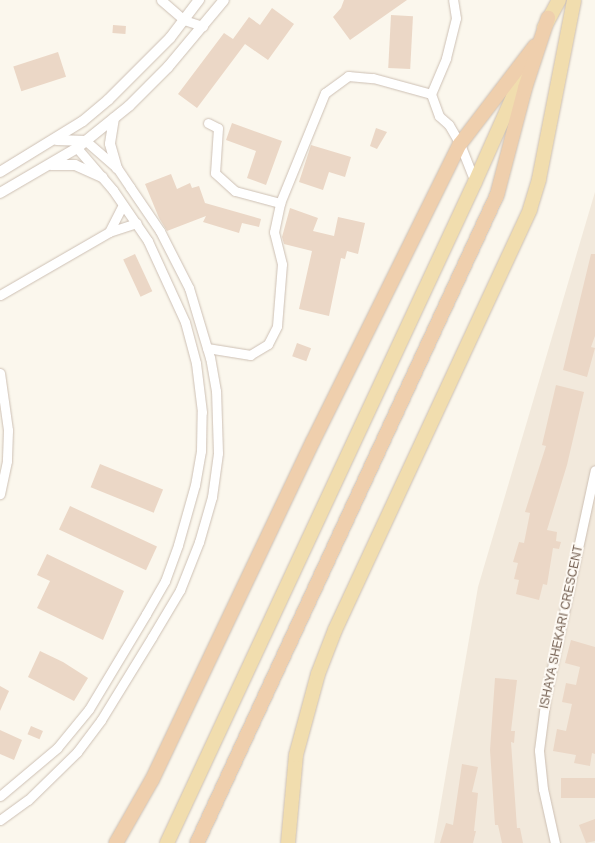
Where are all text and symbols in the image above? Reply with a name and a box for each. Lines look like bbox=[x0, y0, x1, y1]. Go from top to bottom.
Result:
street label: ISHAYA SHEKARI CRESCENT bbox=[538, 544, 586, 710]

